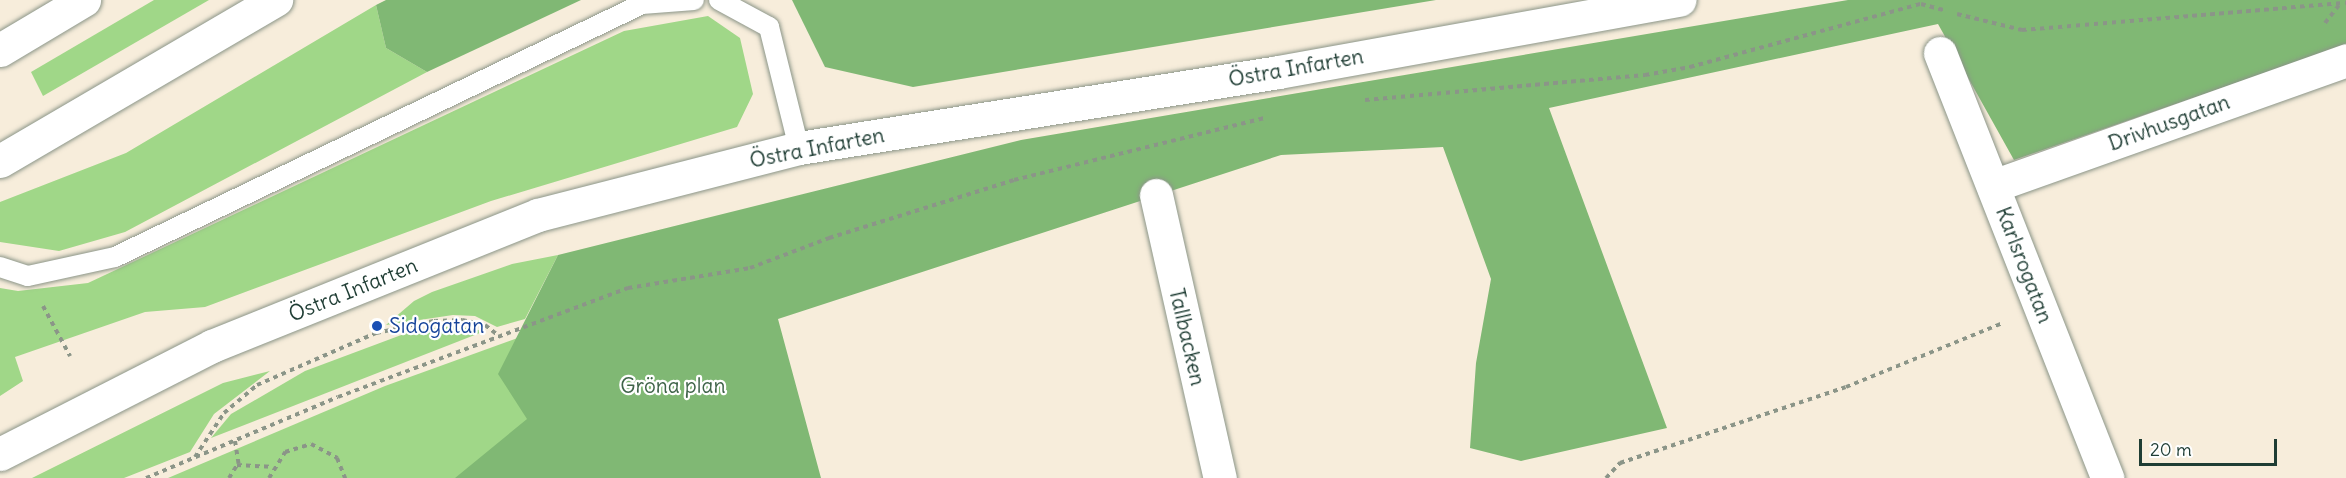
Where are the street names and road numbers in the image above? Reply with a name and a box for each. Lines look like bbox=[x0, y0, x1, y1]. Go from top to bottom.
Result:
street label: Östra Infarten bbox=[1226, 44, 1366, 92]
street label: Drivhusgatan bbox=[2105, 89, 2233, 157]
street label: Östra Infarten bbox=[747, 123, 887, 173]
street label: Karlsrogatan bbox=[1990, 203, 2058, 327]
street label: Östra Infarten bbox=[285, 253, 421, 327]
street label: Tallbacken bbox=[1164, 286, 1210, 388]

